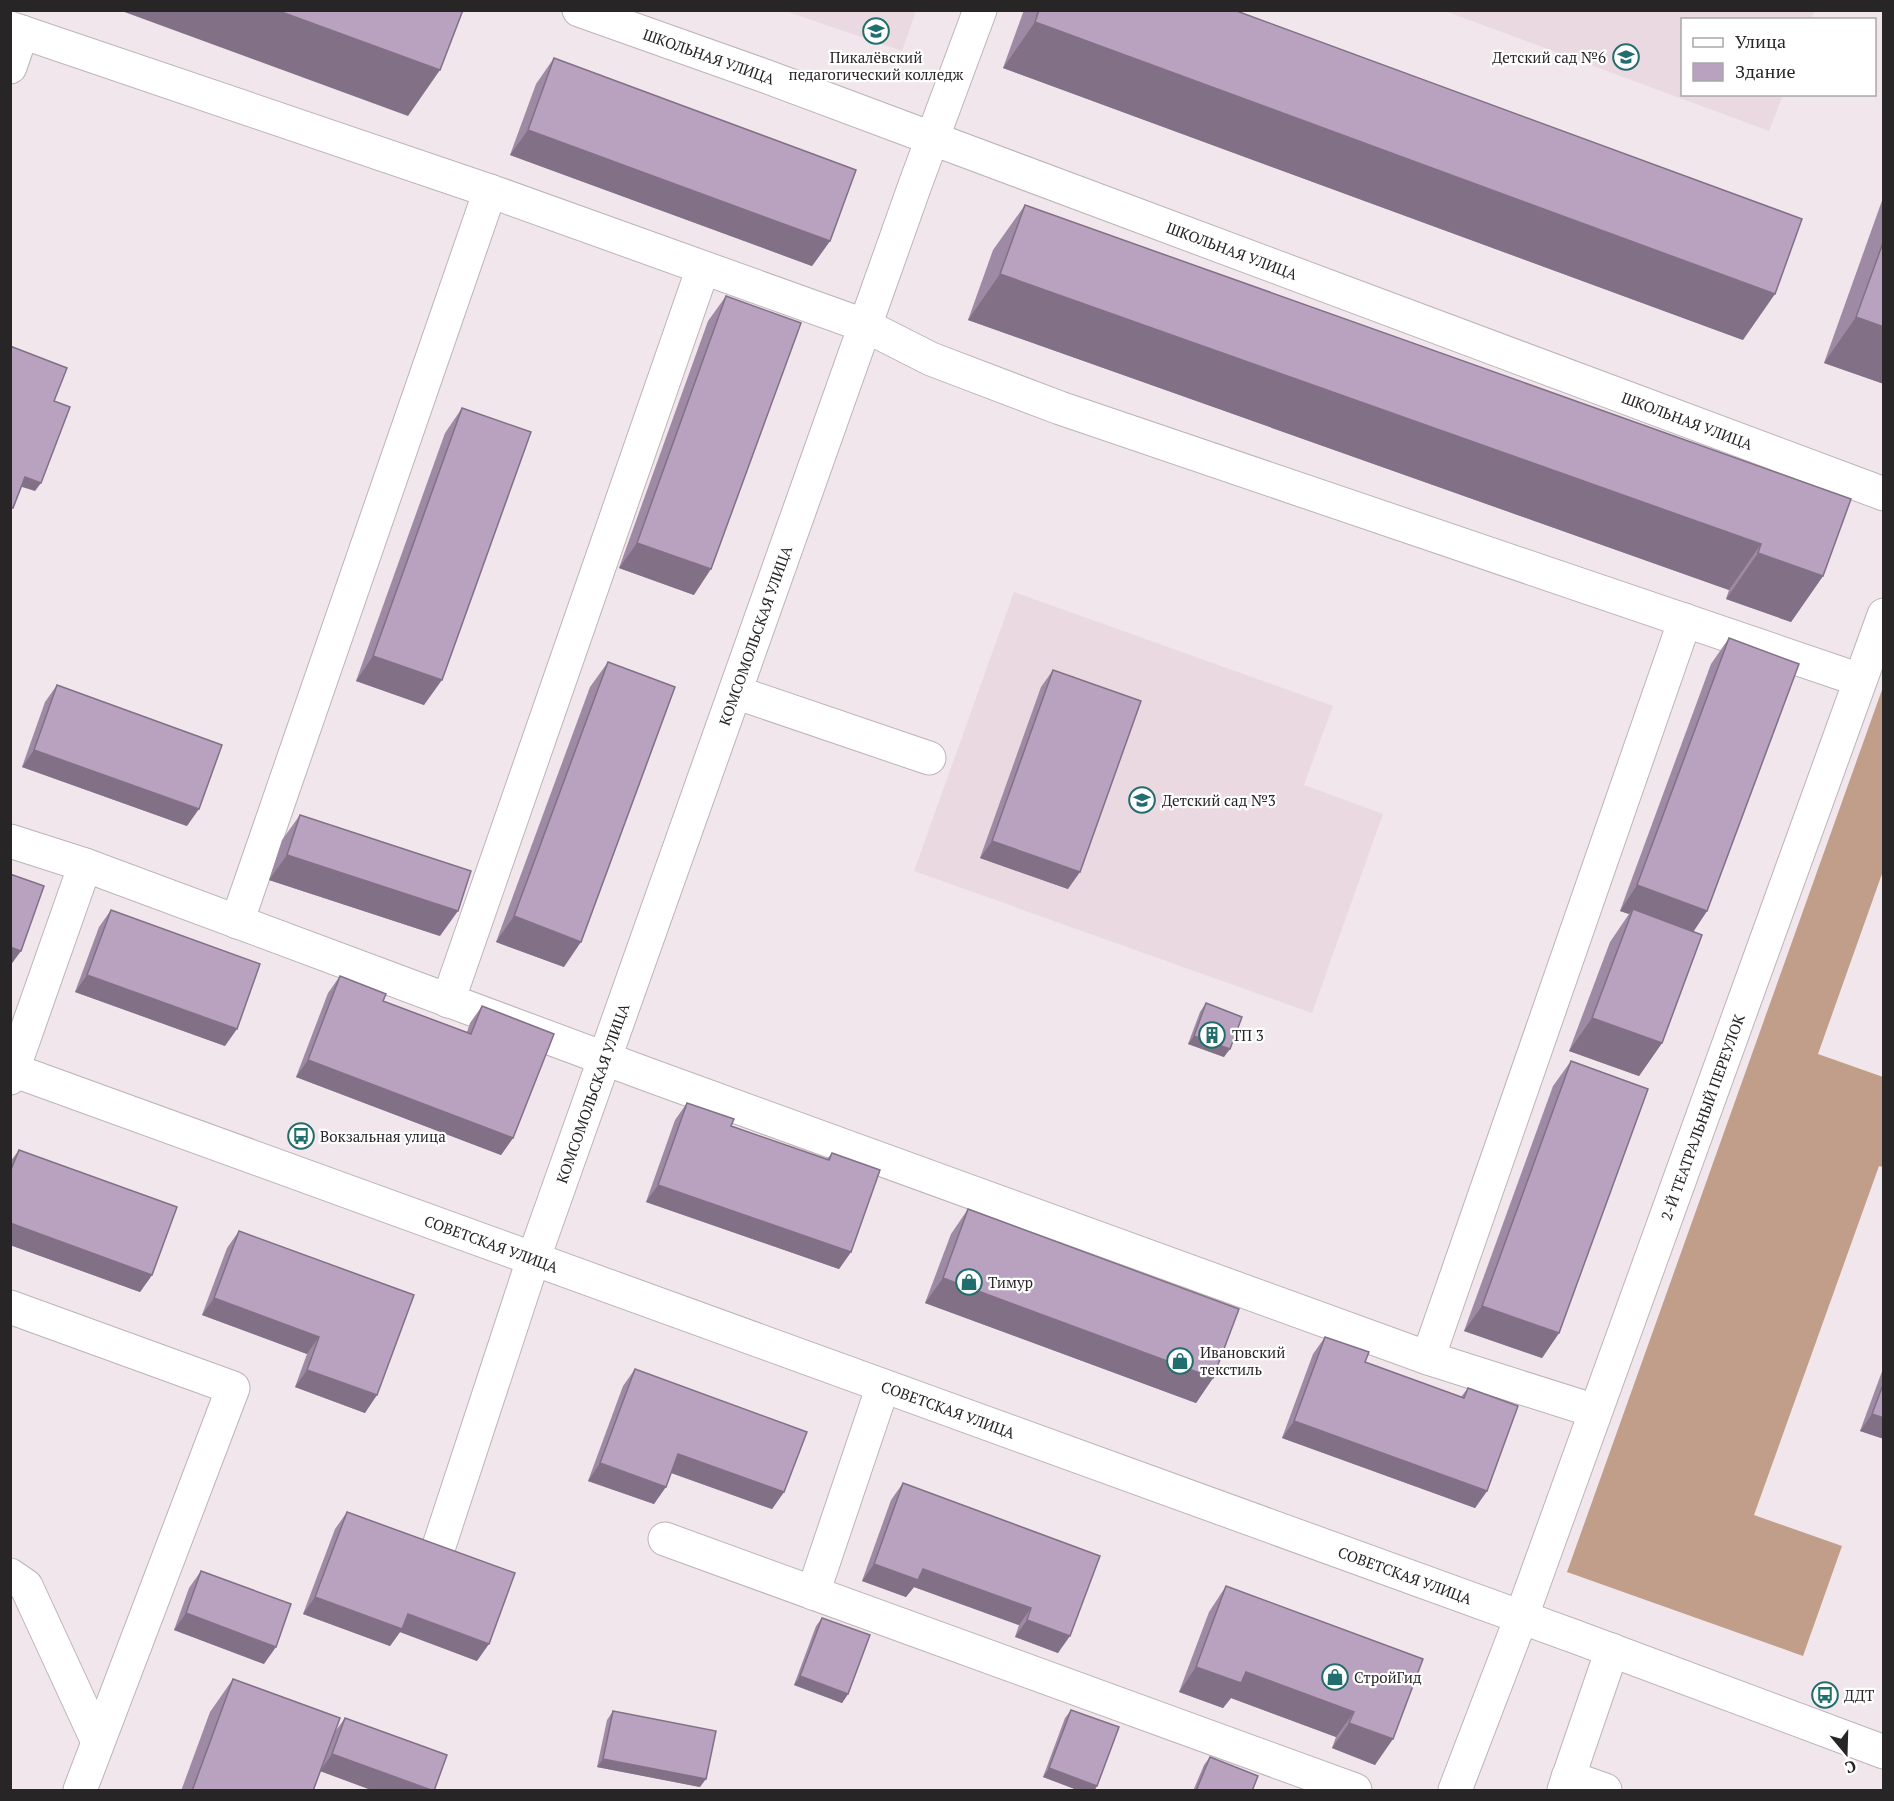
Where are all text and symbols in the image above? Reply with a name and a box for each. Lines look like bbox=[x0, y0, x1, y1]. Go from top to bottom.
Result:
school or university icon: Пикалёвский педагогический колледж bbox=[861, 16, 891, 46]
legend bbox=[1681, 18, 1876, 96]
street label: ШКОЛЬНАЯ УЛИЦА bbox=[641, 24, 778, 89]
text: Улица bbox=[1735, 29, 1786, 53]
school or university icon: Детский сад №6 bbox=[1611, 42, 1641, 72]
place label: Пикалёвский педагогический колледж bbox=[789, 47, 964, 84]
place label: Детский сад №6 bbox=[1492, 47, 1606, 67]
text: Здание bbox=[1735, 59, 1795, 83]
street label: ШКОЛЬНАЯ УЛИЦА bbox=[1164, 217, 1301, 284]
street label: ШКОЛЬНАЯ УЛИЦА bbox=[1619, 387, 1756, 454]
street label: КОМСОМОЛЬСКАЯ УЛИЦА bbox=[714, 542, 796, 728]
school or university icon: Детский сад №3 bbox=[1127, 785, 1157, 815]
place label: Детский сад №3 bbox=[1162, 790, 1276, 810]
street label: КОМСОМОЛЬСКАЯ УЛИЦА bbox=[551, 1000, 634, 1186]
street label: 2-Й ТЕАТРАЛЬНЫЙ ПЕРЕУЛОК bbox=[1656, 1011, 1749, 1223]
building icon: ТП 3 bbox=[1197, 1020, 1227, 1050]
place label: ТП 3 bbox=[1232, 1025, 1264, 1045]
bus stop icon: Вокзальная улица bbox=[286, 1121, 316, 1151]
place label: Вокзальная улица bbox=[320, 1126, 446, 1146]
street label: СОВЕТСКАЯ УЛИЦА bbox=[422, 1210, 562, 1277]
shop icon: Тимур bbox=[954, 1267, 984, 1297]
place label: Тимур bbox=[988, 1272, 1033, 1292]
place label: Ивановский текстиль bbox=[1200, 1342, 1285, 1379]
shop icon: Ивановский текстиль bbox=[1165, 1346, 1195, 1376]
street label: СОВЕТСКАЯ УЛИЦА bbox=[879, 1376, 1019, 1443]
street label: СОВЕТСКАЯ УЛИЦА bbox=[1335, 1542, 1475, 1609]
shop icon: СтройГид bbox=[1320, 1662, 1350, 1692]
place label: СтройГид bbox=[1354, 1667, 1422, 1687]
bus stop icon: ДДТ bbox=[1810, 1680, 1840, 1710]
place label: ДДТ bbox=[1844, 1685, 1874, 1705]
north arrow bbox=[1816, 1723, 1876, 1783]
text: С bbox=[1842, 1755, 1859, 1779]

